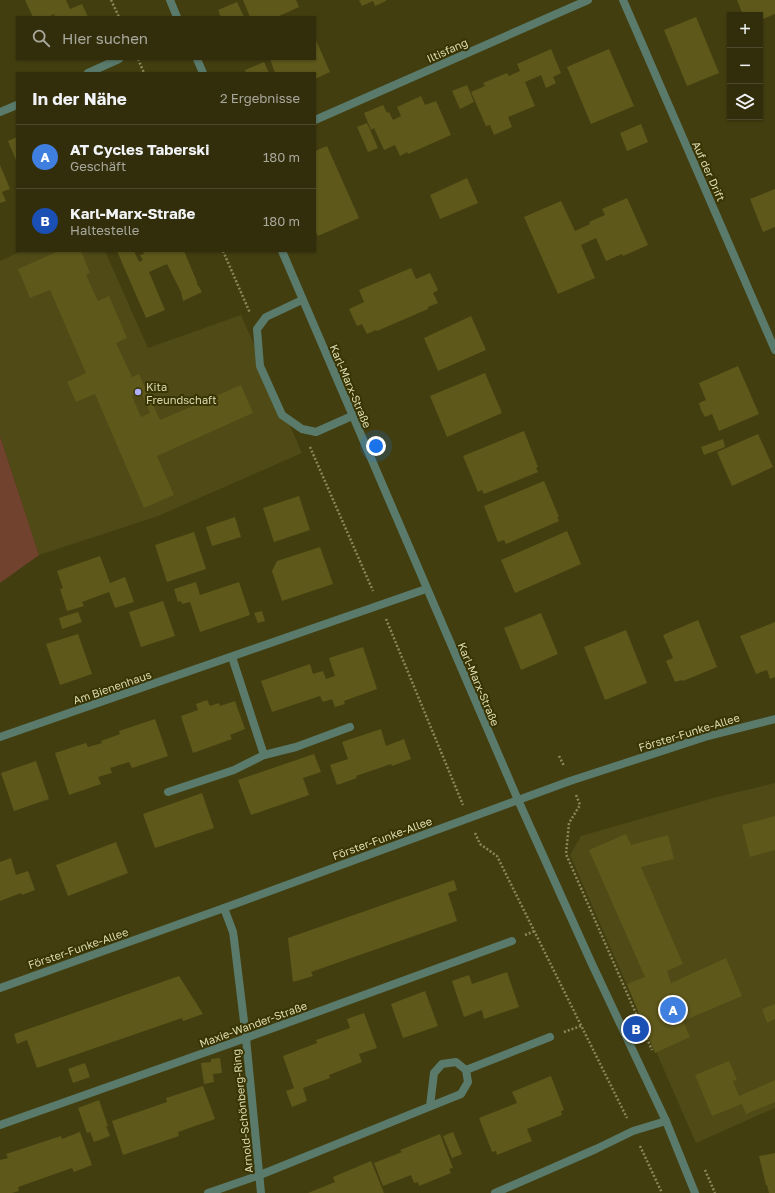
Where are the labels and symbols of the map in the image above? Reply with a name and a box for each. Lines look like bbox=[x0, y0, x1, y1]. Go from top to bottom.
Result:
street label: Iltisfang bbox=[424, 35, 470, 65]
street label: Auf der Drift bbox=[690, 139, 728, 203]
street label: Karl-Marx-Straße bbox=[328, 342, 374, 430]
place label: Kita Freundschaft bbox=[146, 380, 217, 406]
marker: Kita Freundschaft bbox=[133, 387, 143, 397]
your location bbox=[366, 436, 386, 456]
street label: Karl-Marx-Straße bbox=[456, 640, 502, 728]
street label: Am Bienenhaus bbox=[71, 667, 153, 706]
street label: Förster-Funke-Allee bbox=[637, 710, 741, 754]
street label: Förster-Funke-Allee bbox=[330, 814, 434, 862]
street label: Förster-Funke-Allee bbox=[26, 925, 130, 971]
pin: A bbox=[660, 995, 686, 1025]
street label: Maxie-Wander-Straße bbox=[197, 998, 309, 1050]
pin: B bbox=[623, 1014, 649, 1044]
street label: Arnold-Schönberg-Ring bbox=[229, 1048, 255, 1174]

